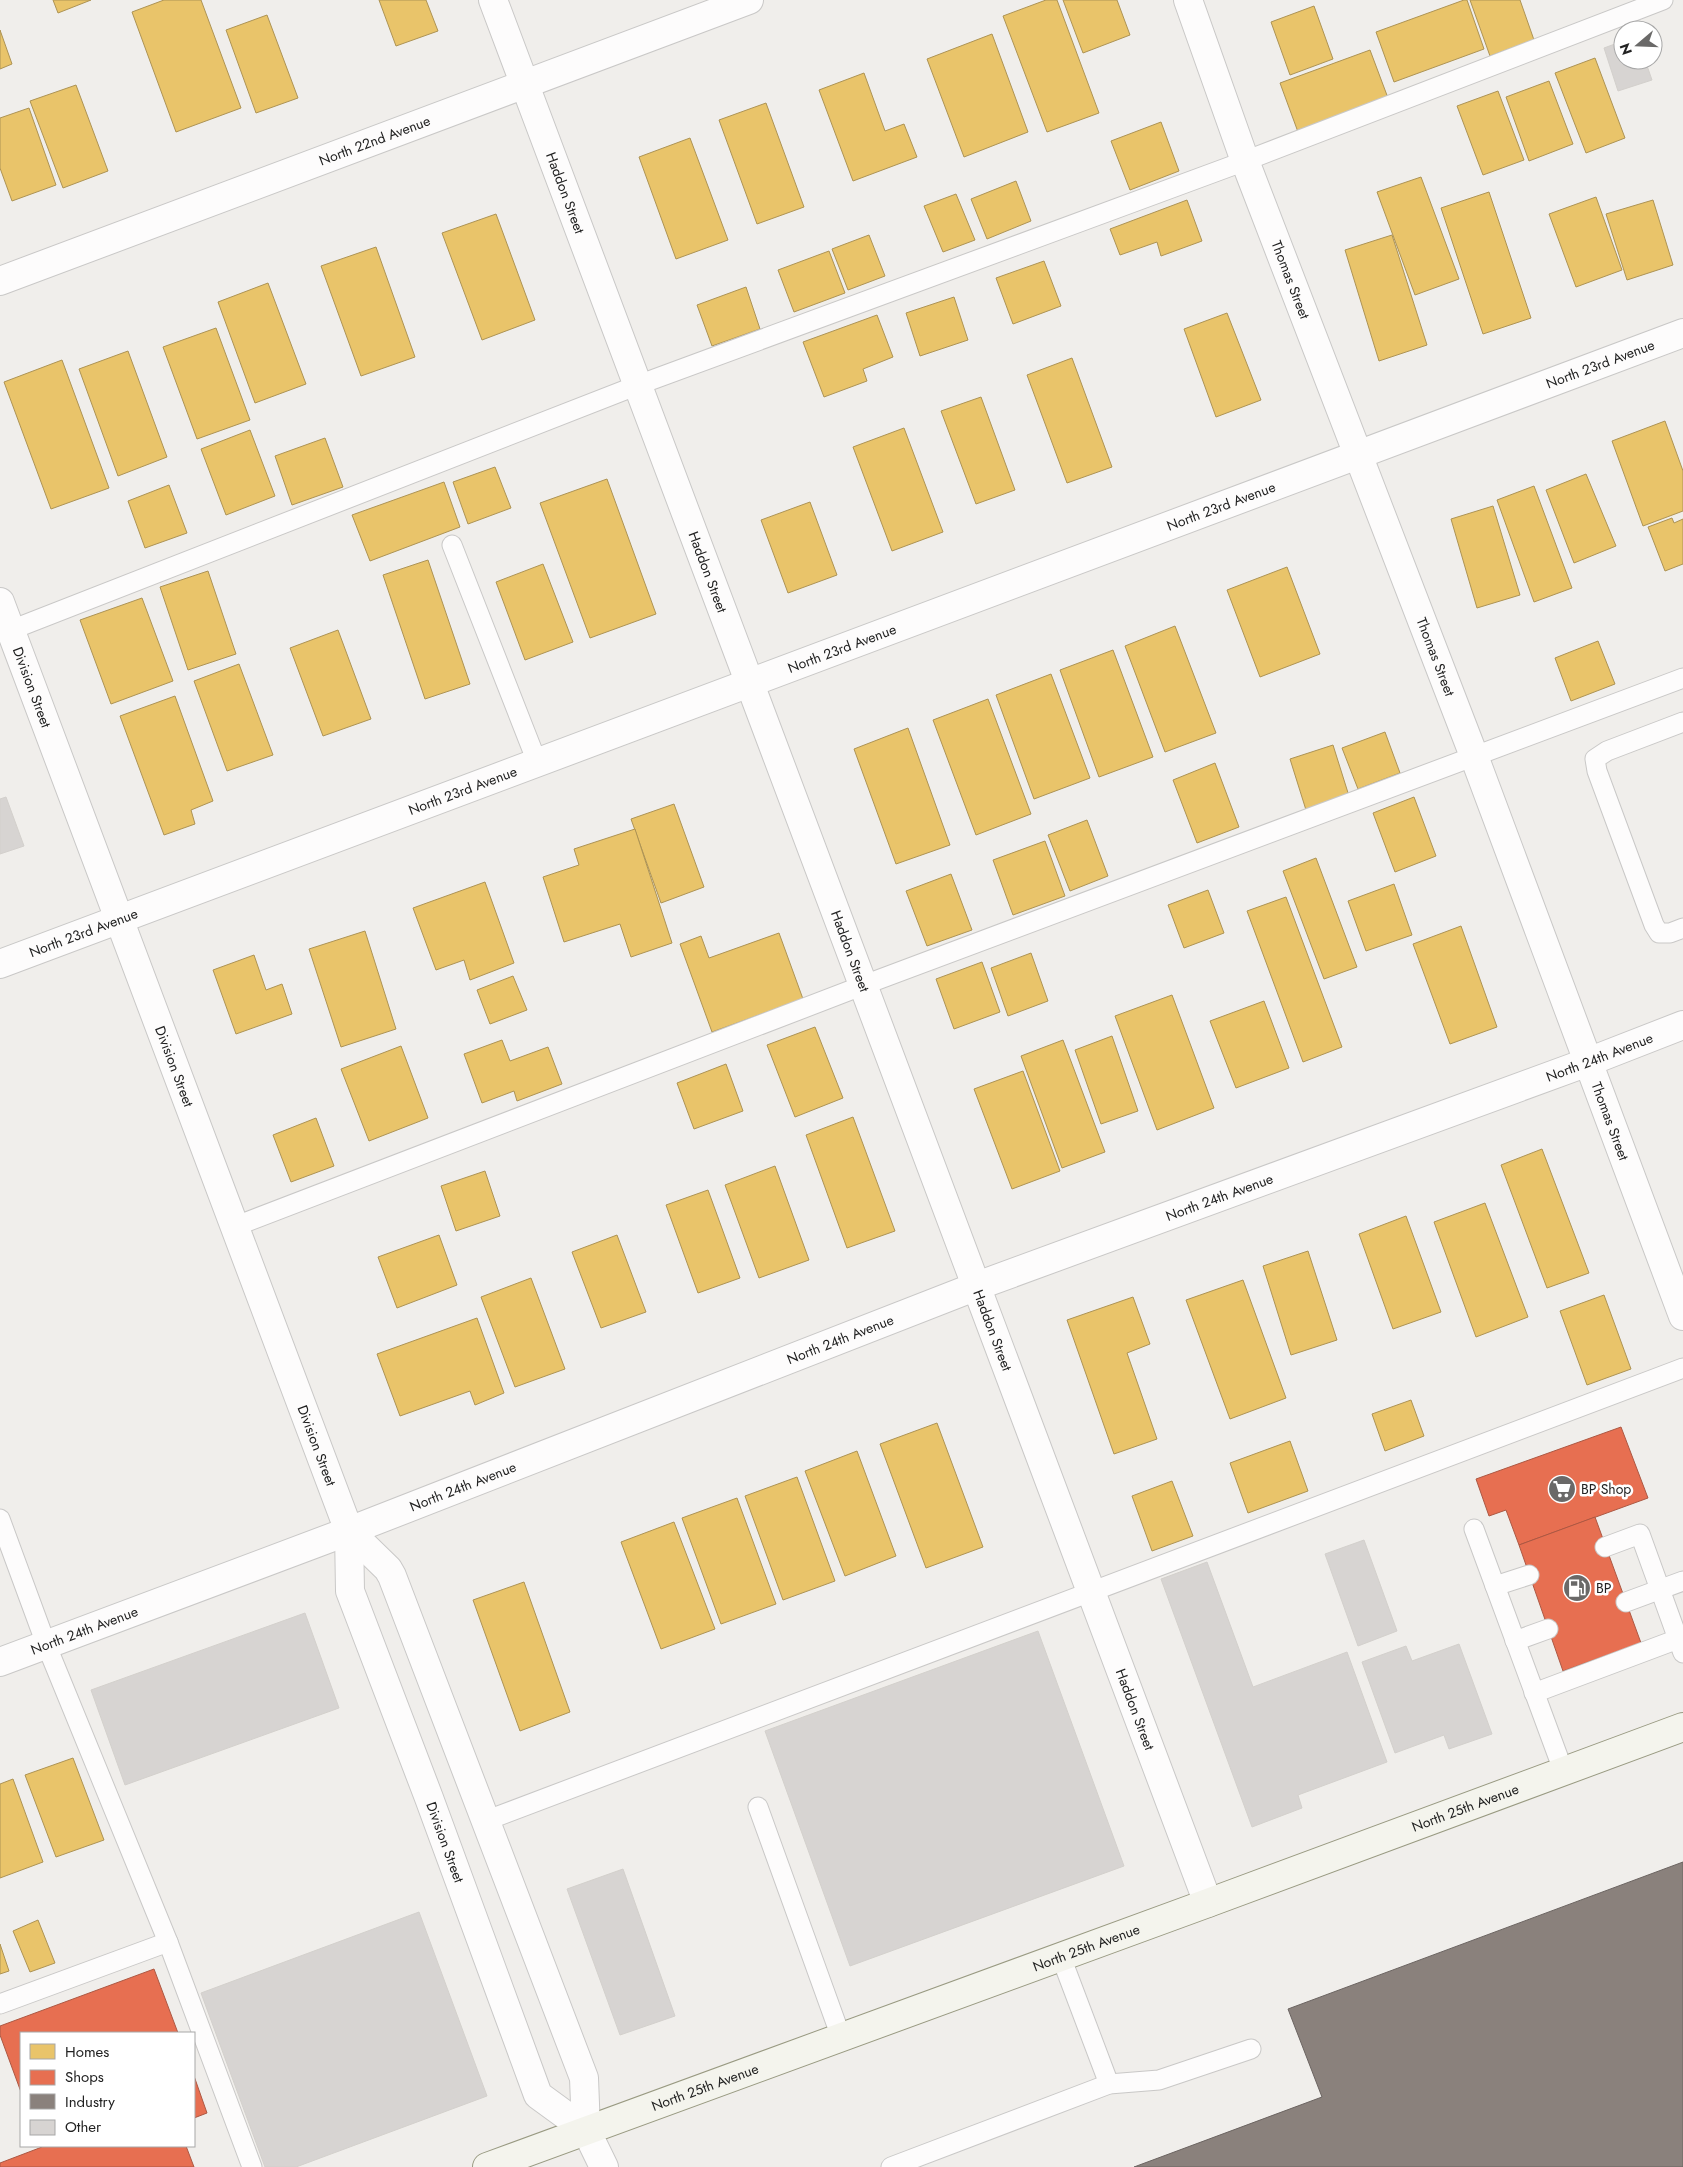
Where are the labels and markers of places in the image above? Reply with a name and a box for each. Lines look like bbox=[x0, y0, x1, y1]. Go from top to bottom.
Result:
supermarket icon: BP Shop bbox=[1547, 1474, 1577, 1504]
place label: BP Shop bbox=[1581, 1479, 1631, 1499]
fuel station icon: BP bbox=[1562, 1573, 1592, 1603]
place label: BP bbox=[1596, 1578, 1612, 1598]

